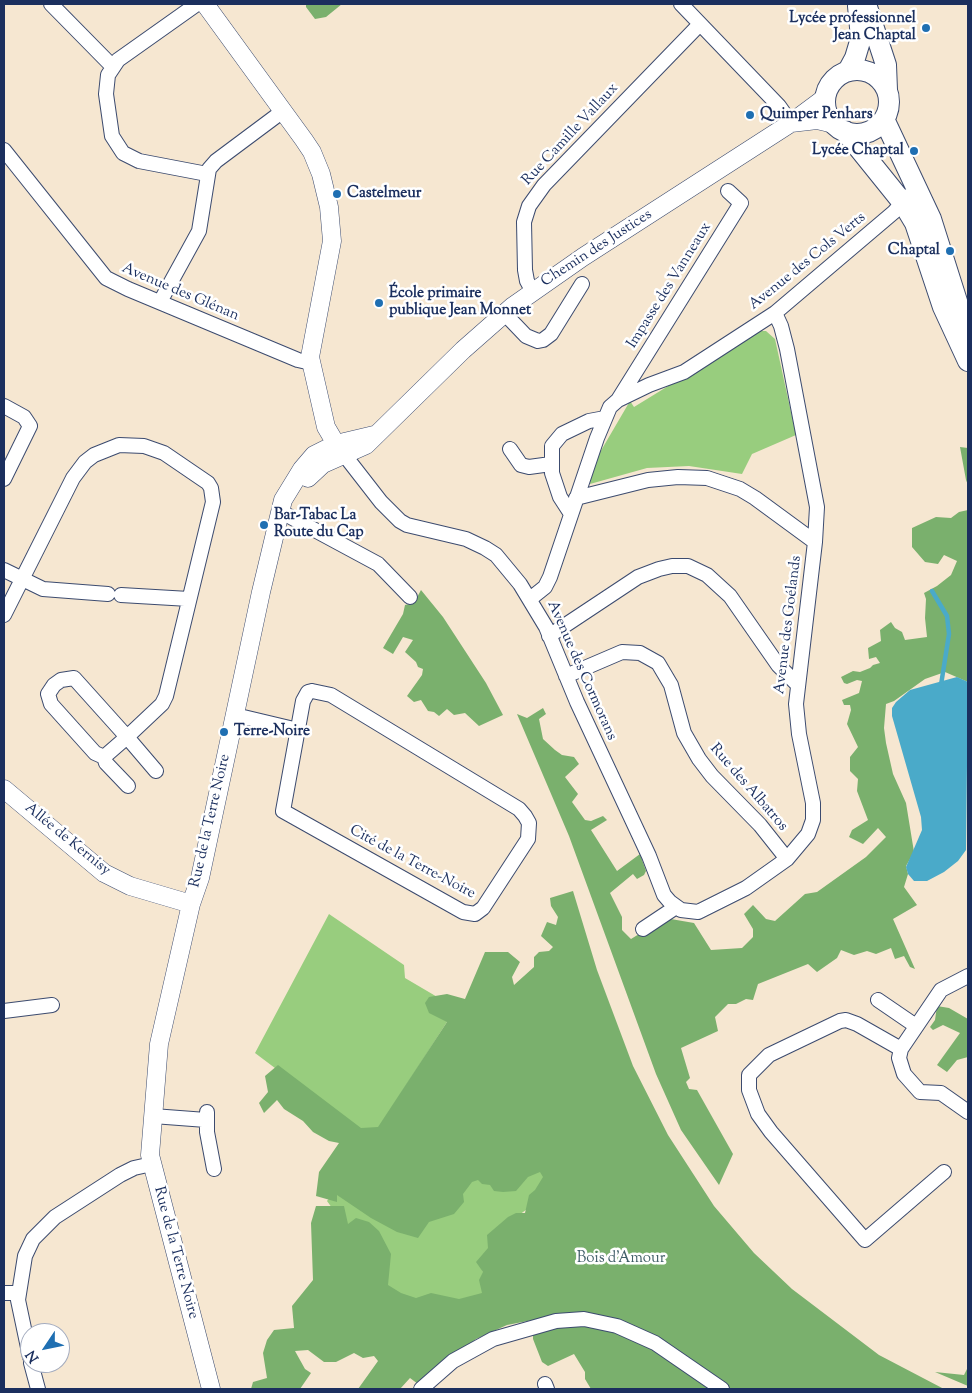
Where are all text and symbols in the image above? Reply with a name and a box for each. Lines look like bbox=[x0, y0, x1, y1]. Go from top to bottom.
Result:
place label: Lycée professionnel Jean Chaptal bbox=[789, 10, 916, 45]
marker: Lycée professionnel Jean Chaptal bbox=[920, 22, 932, 34]
street label: Rue Camille Vallaux bbox=[519, 80, 623, 190]
place label: Quimper Penhars bbox=[760, 106, 873, 124]
marker: Quimper Penhars bbox=[744, 109, 756, 121]
place label: Lycée Chaptal bbox=[812, 142, 904, 160]
marker: Lycée Chaptal bbox=[908, 145, 920, 157]
place label: Castelmeur bbox=[347, 185, 421, 203]
marker: Castelmeur bbox=[331, 188, 343, 200]
street label: Chemin des Justices bbox=[538, 206, 656, 292]
street label: Avenue des Cols Verts bbox=[746, 209, 870, 315]
street label: Impasse des Vanneaux bbox=[624, 220, 716, 352]
place label: Chaptal bbox=[888, 242, 940, 260]
marker: Chaptal bbox=[944, 245, 956, 257]
street label: Avenue des Glénan bbox=[119, 260, 241, 326]
place label: École primaire publique Jean Monnet bbox=[389, 285, 531, 320]
marker: École primaire publique Jean Monnet bbox=[373, 297, 385, 309]
place label: Bar-Tabac La Route du Cap bbox=[274, 507, 364, 542]
marker: Bar-Tabac La Route du Cap bbox=[258, 519, 270, 531]
street label: Avenue des Goélands bbox=[772, 555, 806, 695]
street label: Avenue des Cormorans bbox=[542, 598, 620, 744]
place label: Terre-Noire bbox=[234, 723, 310, 741]
marker: Terre-Noire bbox=[218, 726, 230, 738]
street label: Rue des Albatros bbox=[705, 741, 791, 835]
street label: Rue de la Terre Noire bbox=[187, 753, 235, 889]
street label: Allée de Kernisy bbox=[20, 800, 114, 880]
street label: Cité de la Terre-Noire bbox=[346, 822, 478, 904]
street label: Rue de la Terre Noire bbox=[149, 1185, 201, 1321]
park label: Bois d'Amour bbox=[577, 1250, 665, 1268]
north arrow bbox=[20, 1323, 70, 1373]
text: N bbox=[22, 1346, 45, 1366]

